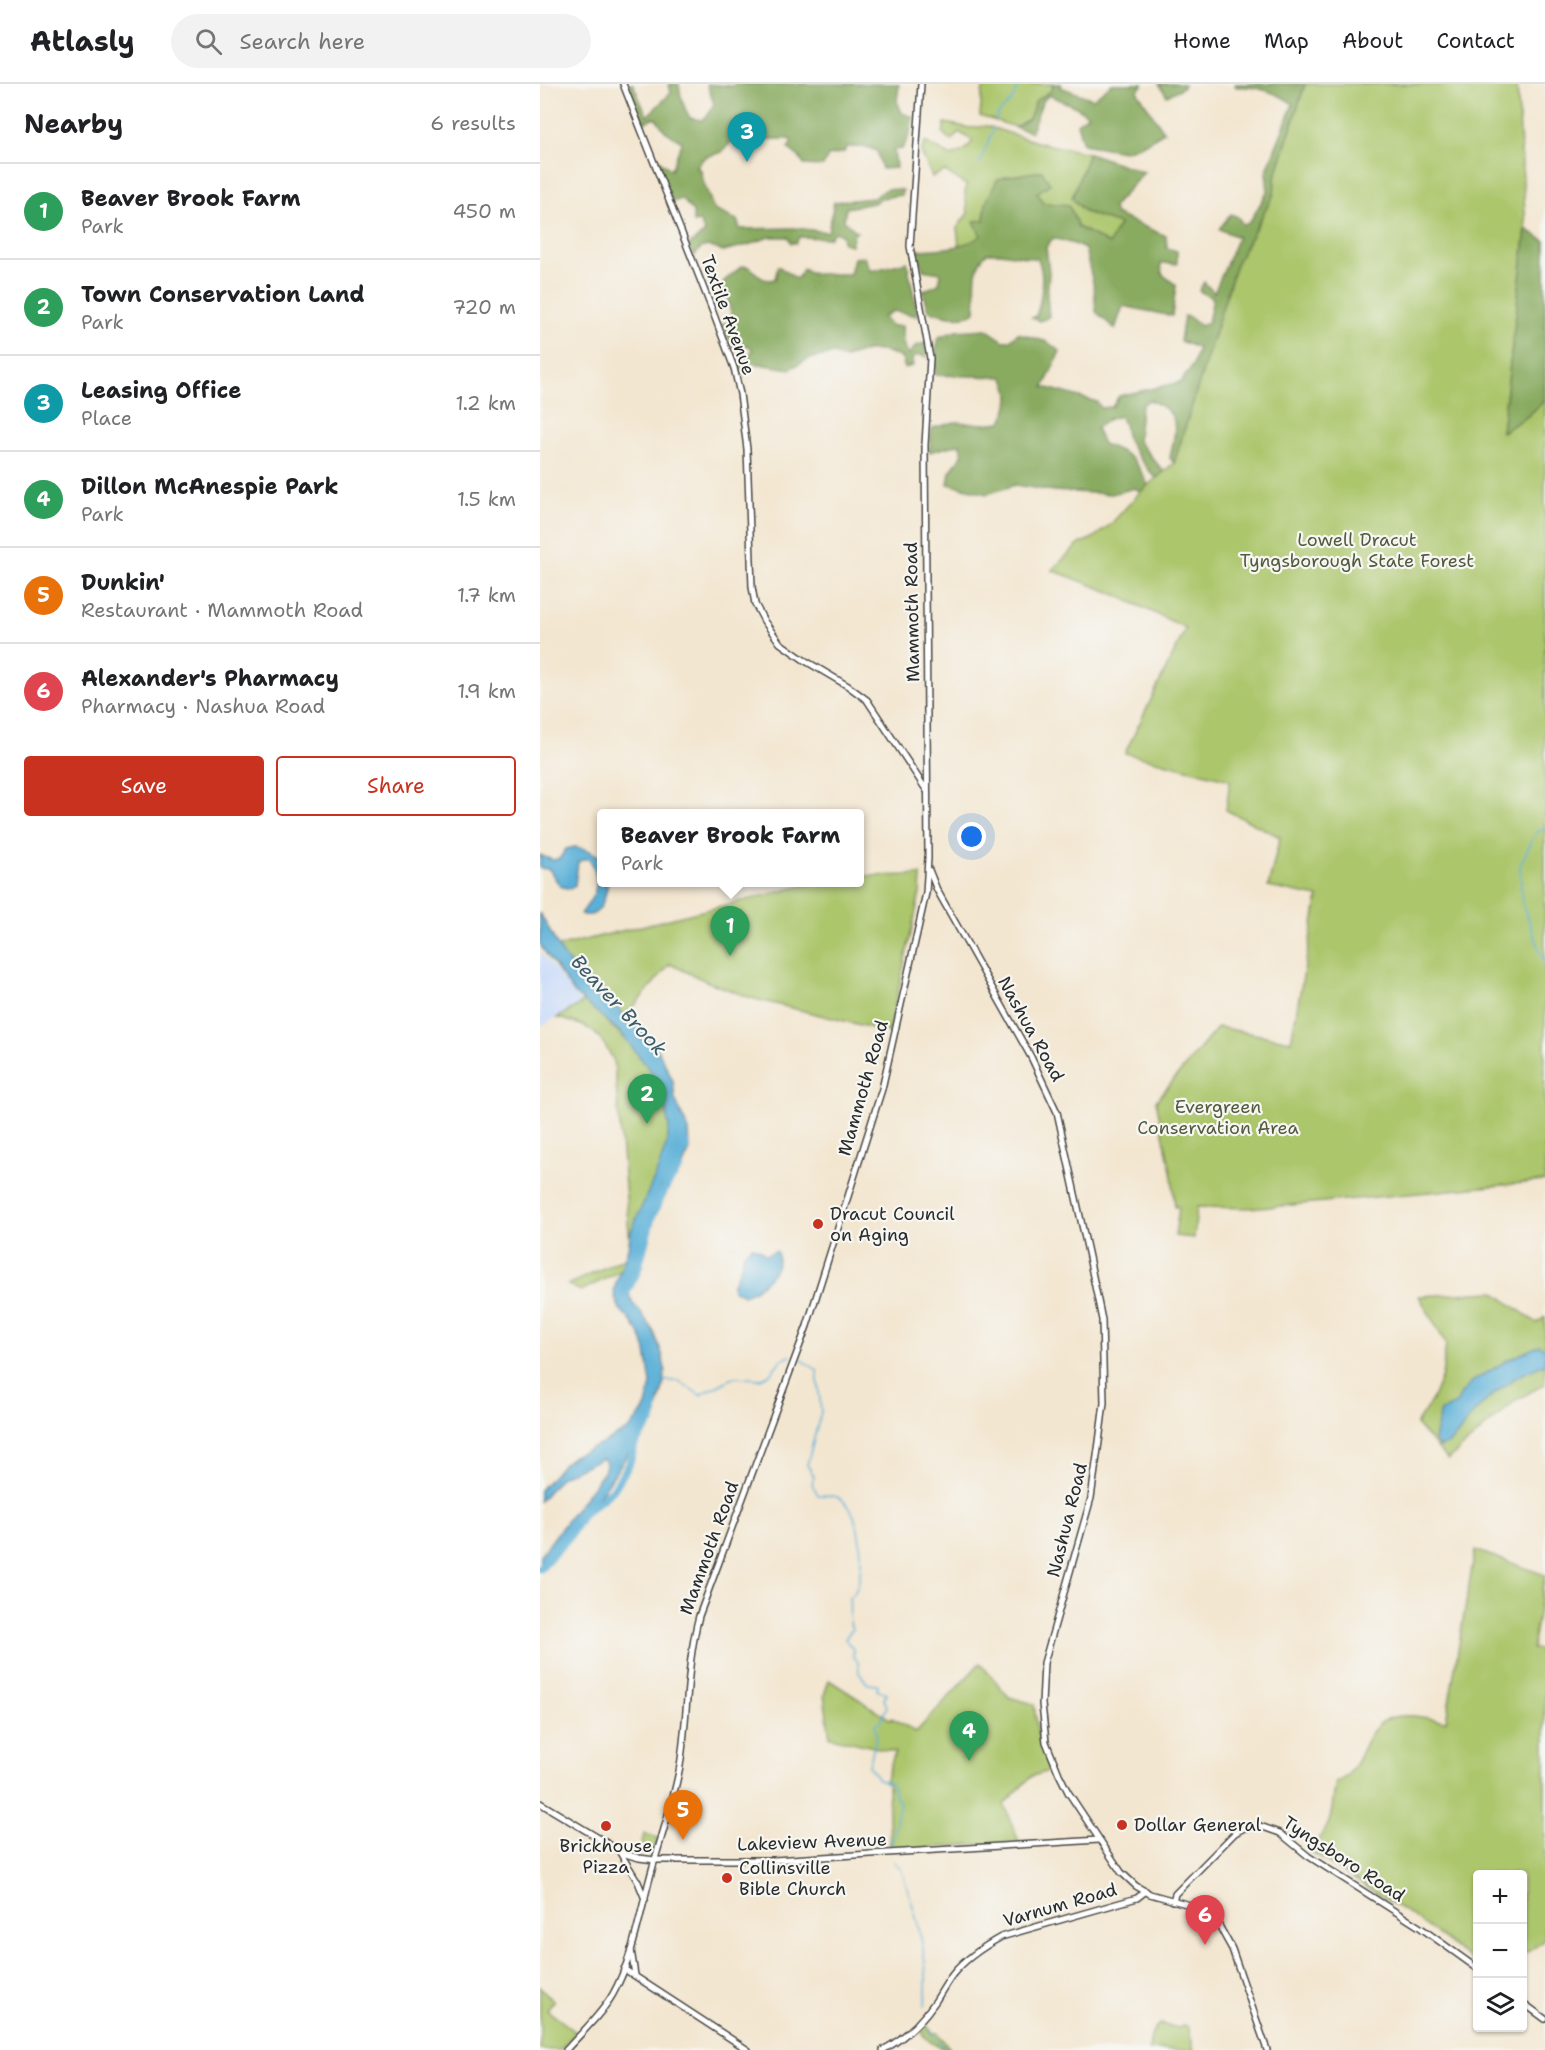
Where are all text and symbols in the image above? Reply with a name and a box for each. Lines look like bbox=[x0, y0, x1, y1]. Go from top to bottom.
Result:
search box bbox=[171, 14, 591, 68]
text: Atlasly bbox=[30, 22, 135, 60]
icon: search bbox=[192, 25, 225, 58]
text: Search here bbox=[240, 27, 365, 56]
text: Home bbox=[1173, 27, 1231, 55]
text: Map bbox=[1264, 27, 1309, 55]
text: About bbox=[1342, 27, 1403, 55]
text: Contact bbox=[1436, 27, 1515, 55]
text: Nearby bbox=[24, 106, 123, 141]
text: 6 results bbox=[430, 110, 516, 136]
pin: 3 bbox=[728, 112, 766, 162]
text: Beaver Brook Farm bbox=[81, 184, 300, 213]
text: 1 bbox=[39, 198, 48, 224]
text: 450 m bbox=[452, 198, 516, 224]
text: Park bbox=[81, 213, 124, 239]
street label: Textile Avenue bbox=[695, 252, 761, 378]
text: Town Conservation Land bbox=[81, 280, 365, 309]
text: 2 bbox=[37, 294, 51, 320]
text: 720 m bbox=[452, 294, 516, 320]
text: Park bbox=[81, 309, 124, 335]
text: Leasing Office bbox=[81, 376, 241, 405]
text: 3 bbox=[37, 390, 51, 416]
text: 1.2 km bbox=[456, 390, 516, 416]
text: Place bbox=[81, 405, 132, 431]
text: Dillon McAnespie Park bbox=[81, 472, 339, 501]
text: 4 bbox=[37, 486, 51, 512]
text: 1.5 km bbox=[457, 486, 516, 512]
text: Park bbox=[81, 501, 124, 527]
park label: Lowell Dracut Tyngsborough State Forest bbox=[1240, 528, 1474, 573]
street label: Mammoth Road bbox=[899, 542, 925, 682]
text: Dunkin' bbox=[81, 568, 165, 597]
text: 5 bbox=[37, 582, 50, 608]
text: 1.7 km bbox=[457, 582, 516, 608]
text: Restaurant · Mammoth Road bbox=[81, 597, 363, 623]
text: Alexander's Pharmacy bbox=[81, 664, 339, 693]
text: 6 bbox=[37, 678, 51, 704]
text: 1.9 km bbox=[457, 678, 516, 704]
text: Pharmacy · Nashua Road bbox=[81, 693, 325, 719]
button: Save bbox=[24, 756, 264, 816]
button: Share bbox=[276, 756, 516, 816]
popup bbox=[597, 809, 864, 887]
text: Beaver Brook Farm bbox=[621, 821, 840, 850]
your location bbox=[957, 822, 986, 851]
text: Park bbox=[621, 850, 664, 876]
pin: 1 bbox=[710, 906, 750, 956]
water label: Beaver Brook bbox=[565, 949, 673, 1062]
street label: Nashua Road bbox=[992, 972, 1070, 1086]
street label: Mammoth Road bbox=[832, 1017, 894, 1159]
pin: 2 bbox=[628, 1074, 666, 1124]
park label: Evergreen Conservation Area bbox=[1137, 1095, 1299, 1140]
place label: Dracut Council on Aging bbox=[830, 1202, 955, 1247]
marker: Dracut Council on Aging bbox=[811, 1217, 825, 1231]
street label: Nashua Road bbox=[1041, 1460, 1093, 1580]
street label: Mammoth Road bbox=[674, 1478, 744, 1618]
pin: 4 bbox=[950, 1712, 988, 1761]
pin: 5 bbox=[664, 1790, 702, 1840]
street label: Tyngsboro Road bbox=[1278, 1811, 1410, 1907]
place label: Dollar General bbox=[1134, 1813, 1262, 1837]
marker: Dollar General bbox=[1115, 1818, 1129, 1832]
marker: Brickhouse Pizza bbox=[599, 1819, 613, 1833]
street label: Lakeview Avenue bbox=[737, 1827, 887, 1857]
place label: Brickhouse Pizza bbox=[560, 1834, 652, 1879]
place label: Collinsville Bible Church bbox=[739, 1856, 846, 1901]
map controls bbox=[1473, 1870, 1527, 2032]
button: + bbox=[1473, 1870, 1527, 1924]
marker: Collinsville Bible Church bbox=[720, 1871, 734, 1885]
street label: Varnum Road bbox=[1000, 1877, 1120, 1933]
pin: 6 bbox=[1186, 1896, 1224, 1945]
button: − bbox=[1473, 1924, 1527, 1978]
button: layers bbox=[1473, 1978, 1527, 2032]

